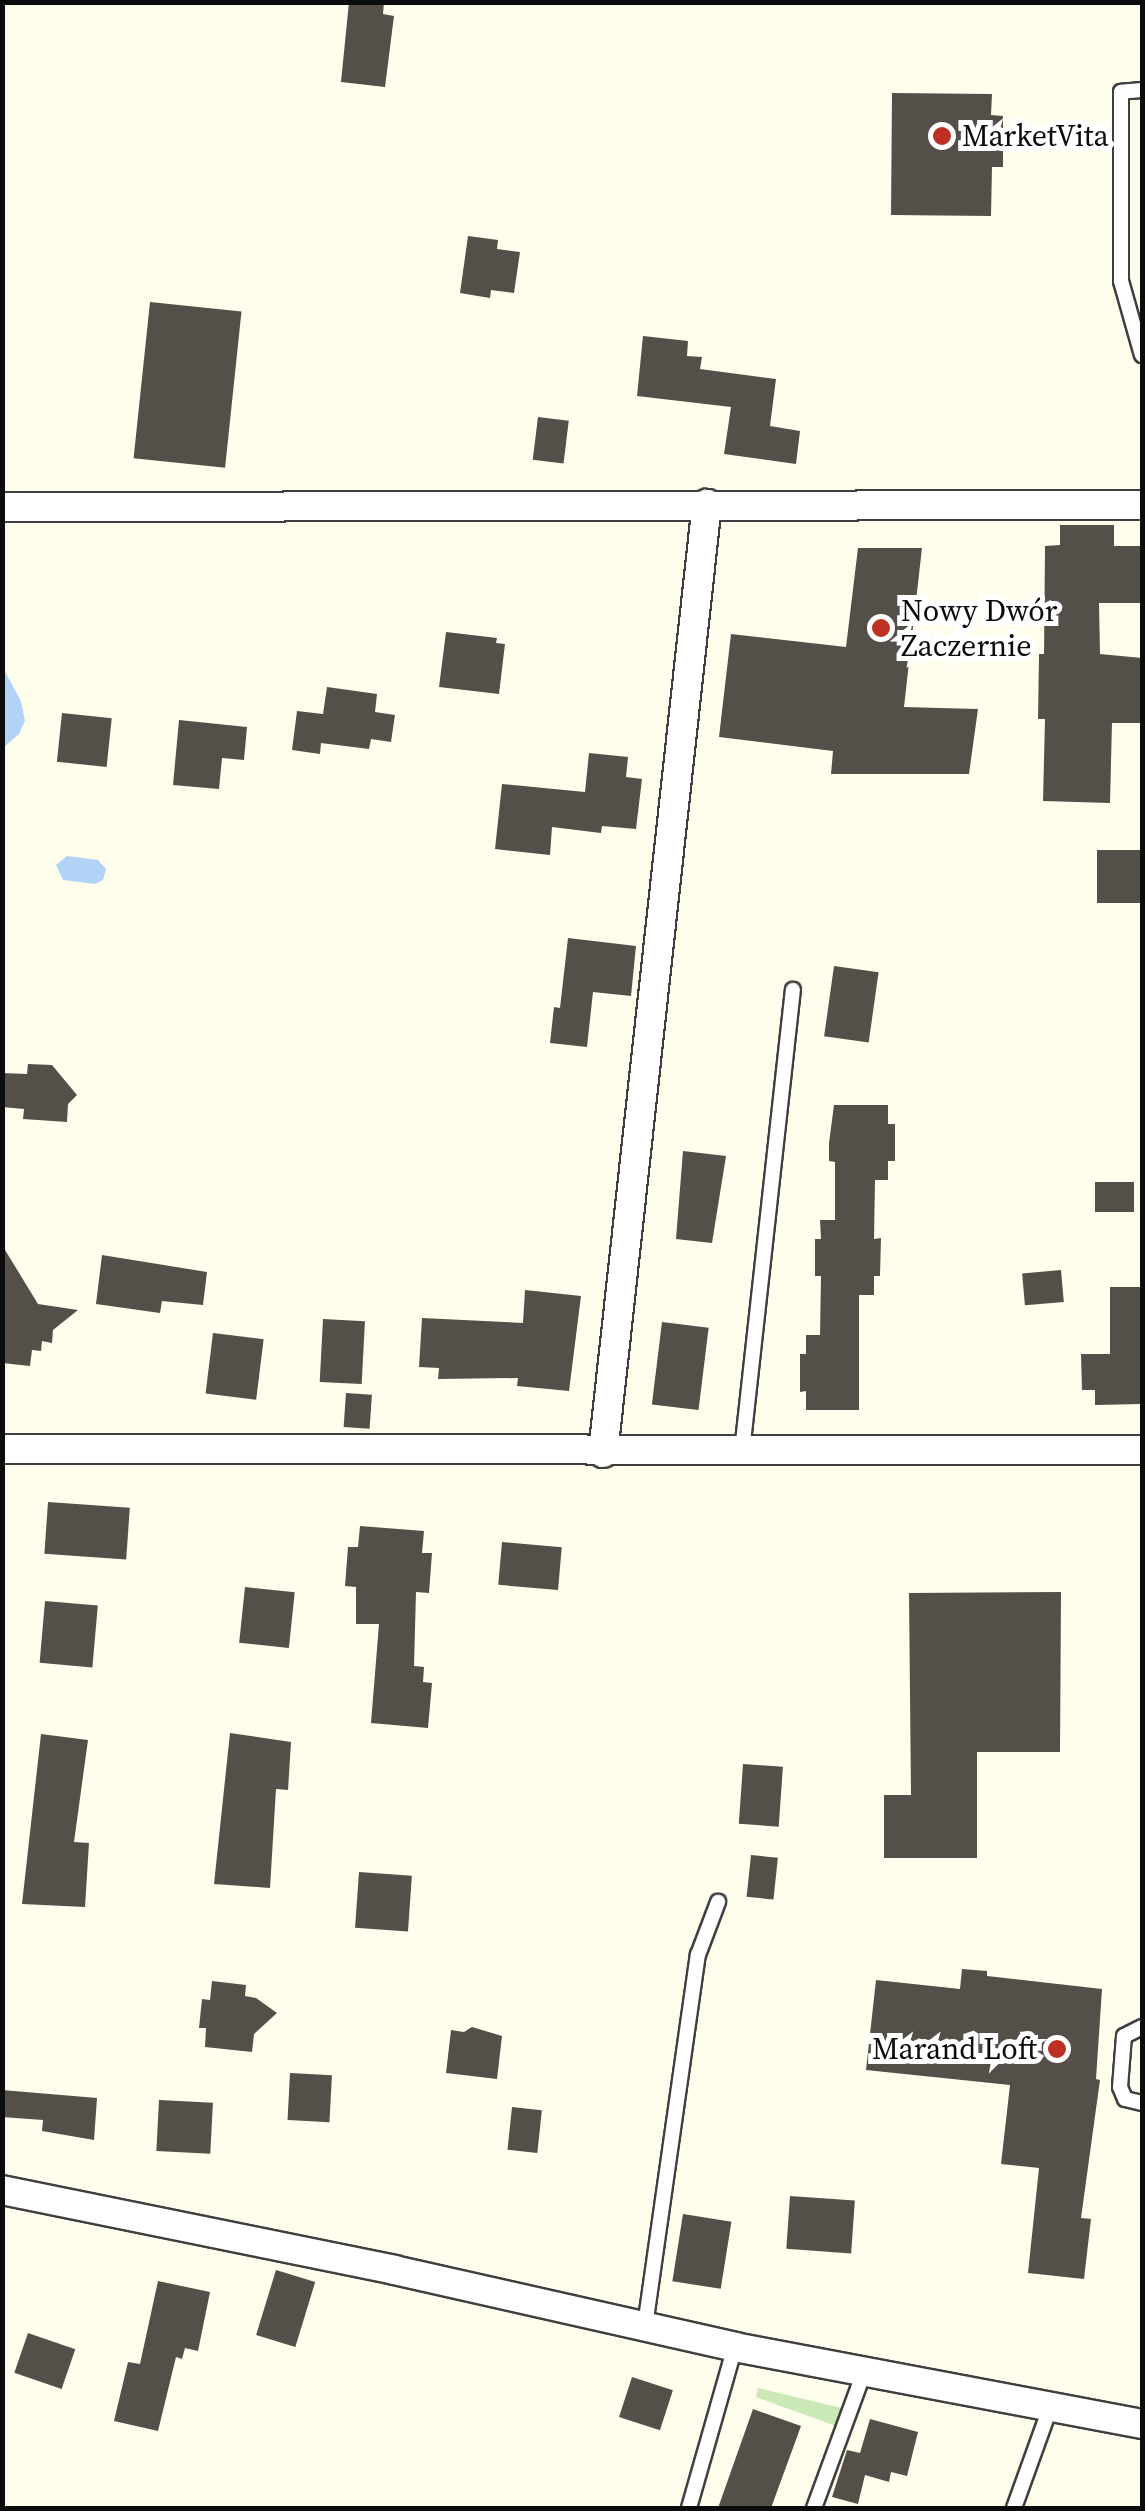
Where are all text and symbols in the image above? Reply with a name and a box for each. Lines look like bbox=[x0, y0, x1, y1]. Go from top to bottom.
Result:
place label: MarketVita bbox=[962, 118, 1109, 154]
marker: MarketVita bbox=[931, 125, 953, 147]
place label: Nowy Dwór Zaczernie bbox=[901, 593, 1057, 664]
marker: Nowy Dwór Zaczernie bbox=[870, 617, 892, 639]
place label: Marand Loft bbox=[872, 2031, 1037, 2067]
marker: Marand Loft bbox=[1046, 2038, 1068, 2060]

